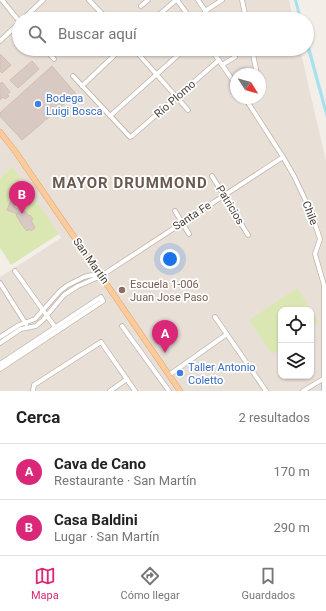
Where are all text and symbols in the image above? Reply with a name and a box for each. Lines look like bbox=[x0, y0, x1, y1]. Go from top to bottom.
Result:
search box bbox=[12, 12, 314, 56]
icon: search bbox=[26, 23, 48, 45]
text: Buscar aquí bbox=[58, 25, 137, 43]
north arrow bbox=[230, 68, 266, 104]
street label: Río Plomo bbox=[152, 78, 198, 120]
place label: Bodega Luigi Bosca bbox=[46, 92, 103, 118]
marker: Bodega Luigi Bosca bbox=[33, 99, 43, 109]
district label: MAYOR DRUMMOND bbox=[52, 174, 208, 192]
pin: B bbox=[9, 181, 35, 214]
street label: Patricios bbox=[213, 183, 247, 227]
street label: Santa Fe bbox=[171, 199, 214, 233]
street label: Chile bbox=[300, 199, 320, 227]
street label: San Martín bbox=[70, 235, 112, 287]
your location bbox=[160, 249, 180, 269]
place label: Escuela 1-006 Juan Jose Paso bbox=[130, 278, 208, 304]
marker: Escuela 1-006 Juan Jose Paso bbox=[117, 285, 127, 295]
map controls bbox=[278, 307, 314, 379]
button: locate bbox=[278, 307, 314, 343]
pin: A bbox=[152, 320, 178, 353]
button: layers bbox=[278, 343, 314, 379]
place label: Taller Antonio Coletto bbox=[188, 361, 256, 387]
marker: Taller Antonio Coletto bbox=[175, 368, 185, 378]
text: Cerca bbox=[16, 407, 60, 427]
text: 2 resultados bbox=[238, 410, 310, 425]
text: Cava de Cano bbox=[54, 455, 146, 473]
text: A bbox=[25, 464, 33, 479]
text: 170 m bbox=[273, 464, 310, 479]
text: Restaurante · San Martín bbox=[54, 473, 197, 488]
text: Casa Baldini bbox=[54, 511, 138, 529]
text: B bbox=[25, 520, 33, 535]
text: 290 m bbox=[273, 520, 310, 535]
text: Lugar · San Martín bbox=[54, 529, 160, 544]
tab: Mapa bbox=[31, 565, 59, 602]
tab: Cómo llegar bbox=[121, 565, 180, 602]
tab: Guardados bbox=[242, 565, 295, 602]

